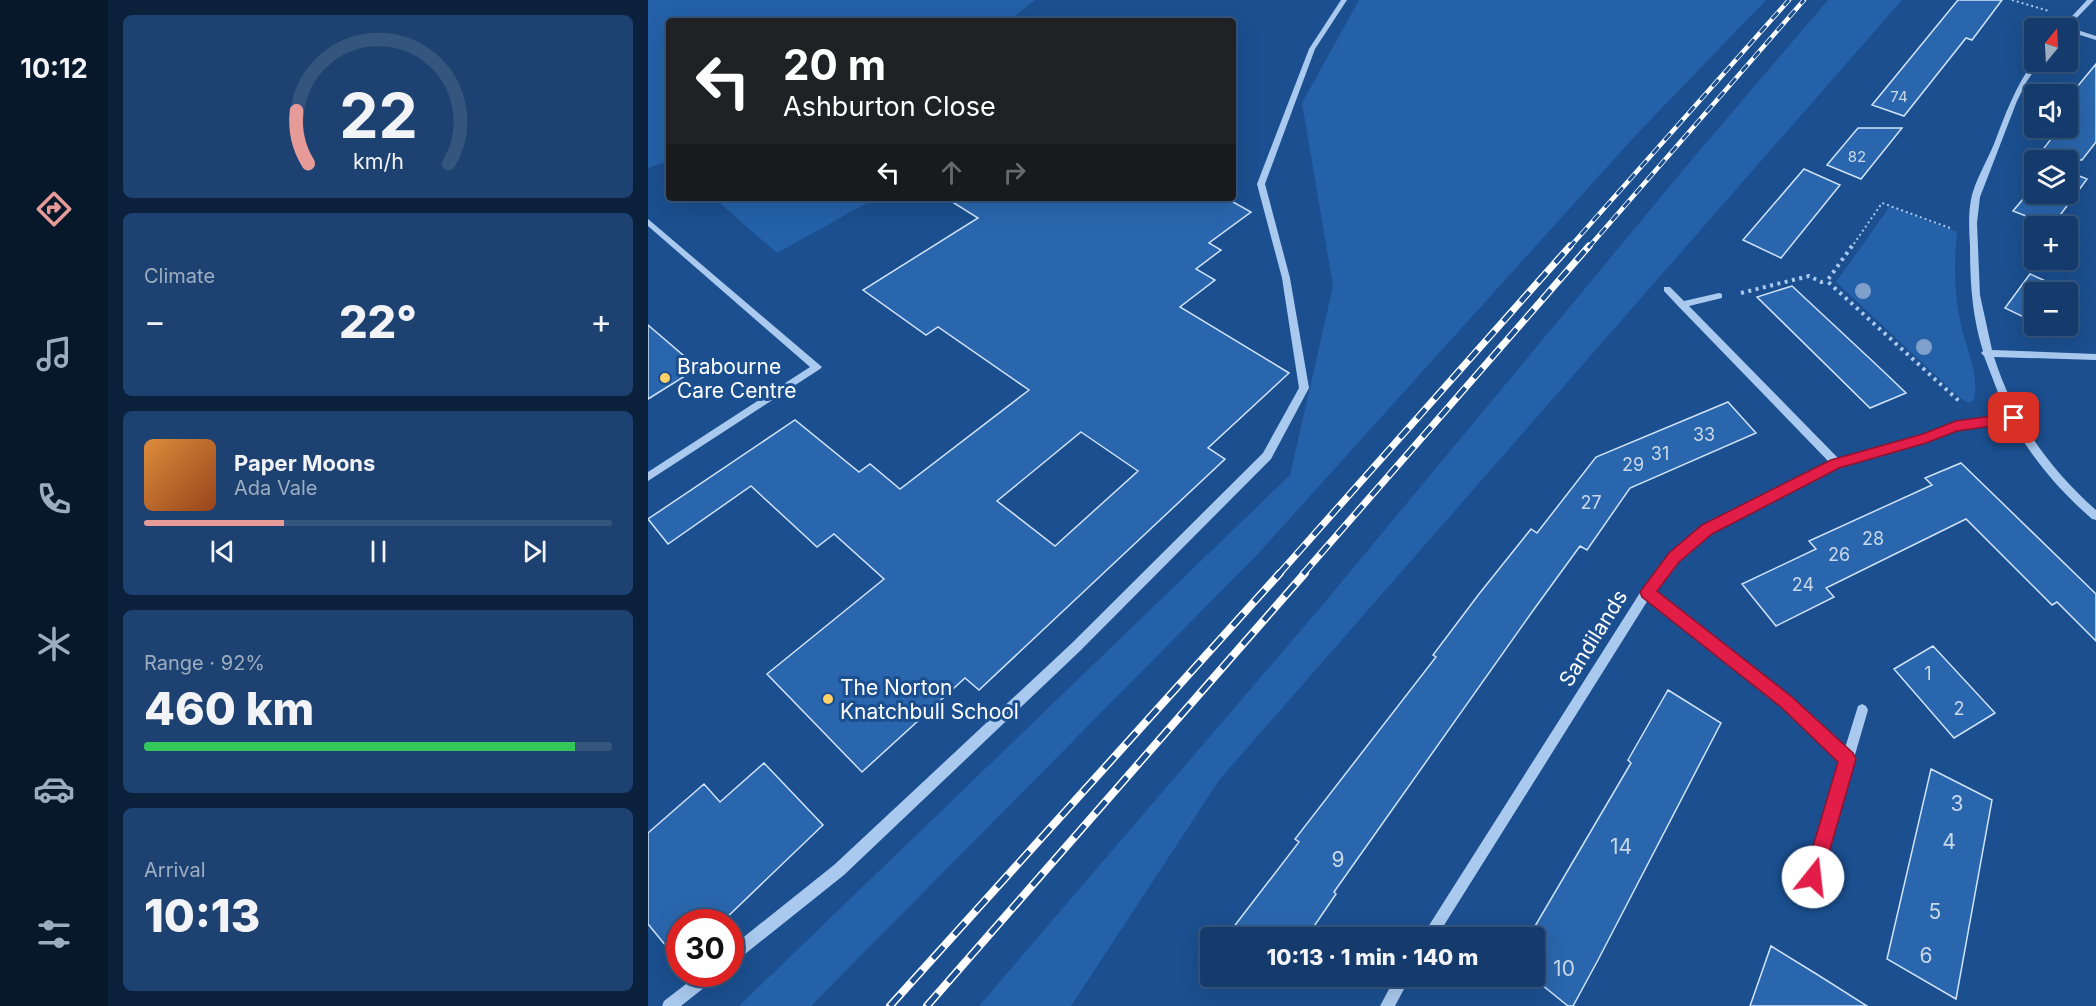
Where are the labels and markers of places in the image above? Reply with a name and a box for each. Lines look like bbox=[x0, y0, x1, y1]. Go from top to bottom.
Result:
place label: Brabourne Care Centre bbox=[677, 354, 797, 403]
marker: Brabourne Care Centre bbox=[658, 371, 672, 385]
pin bbox=[1988, 392, 2039, 443]
place label: The Norton Knatchbull School bbox=[840, 675, 1019, 724]
marker: The Norton Knatchbull School bbox=[821, 692, 835, 706]

